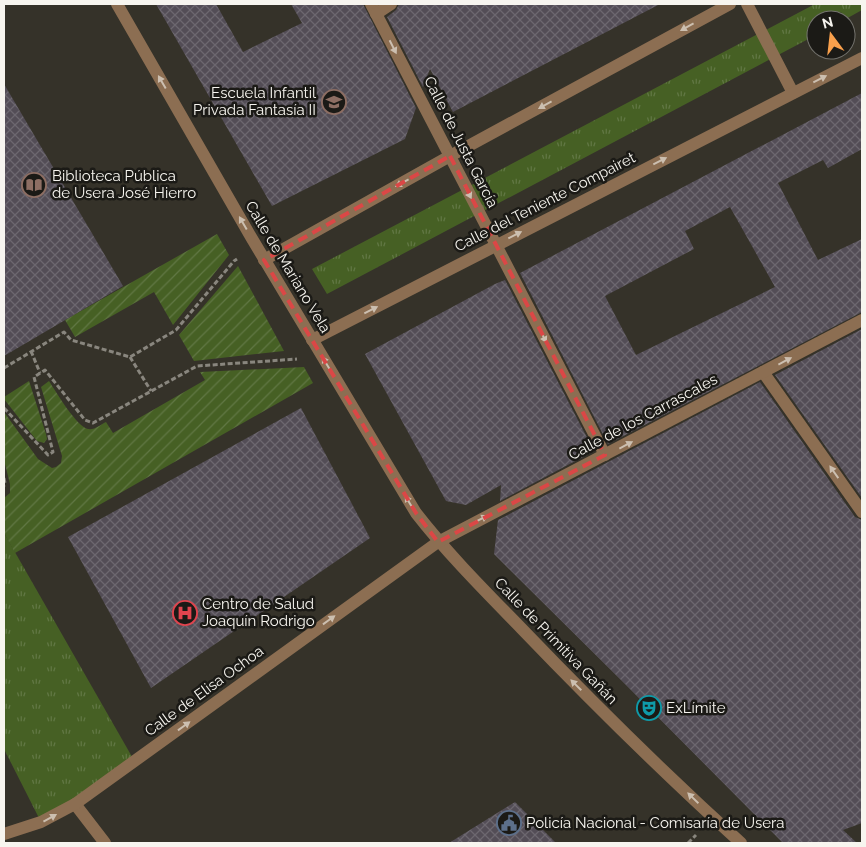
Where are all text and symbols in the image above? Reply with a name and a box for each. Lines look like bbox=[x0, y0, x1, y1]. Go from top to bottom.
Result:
north arrow bbox=[806, 10, 856, 60]
text: N bbox=[820, 13, 835, 32]
one-way arrow bbox=[680, 23, 695, 31]
one-way arrow bbox=[389, 40, 397, 54]
street label: Calle de Justa García bbox=[420, 73, 502, 211]
one-way arrow bbox=[813, 75, 827, 83]
one-way arrow bbox=[157, 76, 166, 89]
place label: Escuela Infantil Privada Fantasía II bbox=[193, 84, 317, 119]
school or university icon: Escuela Infantil Privada Fantasía II bbox=[321, 89, 347, 115]
one-way arrow bbox=[537, 101, 552, 109]
street label: Calle del Teniente Compairet bbox=[452, 149, 638, 255]
one-way arrow bbox=[653, 157, 667, 165]
place label: Biblioteca Pública de Usera José Hierro bbox=[52, 167, 196, 202]
library icon: Biblioteca Pública de Usera José Hierro bbox=[21, 172, 47, 198]
one-way arrow bbox=[395, 179, 410, 187]
one-way arrow bbox=[464, 184, 472, 199]
street label: Calle de Mariano Vela bbox=[242, 198, 334, 336]
one-way arrow bbox=[238, 217, 247, 230]
one-way arrow bbox=[508, 231, 522, 239]
one-way arrow bbox=[364, 306, 378, 314]
one-way arrow bbox=[539, 328, 547, 343]
one-way arrow bbox=[321, 356, 330, 369]
one-way arrow bbox=[778, 357, 792, 365]
street label: Calle de los Carrascales bbox=[565, 370, 721, 464]
one-way arrow bbox=[619, 440, 632, 449]
one-way arrow bbox=[829, 465, 839, 479]
one-way arrow bbox=[405, 496, 414, 509]
one-way arrow bbox=[474, 515, 488, 523]
street label: Calle de Primitiva Gañán bbox=[491, 574, 621, 708]
place label: Centro de Salud Joaquín Rodrigo bbox=[202, 595, 315, 630]
hospital icon: Centro de Salud Joaquín Rodrigo bbox=[172, 600, 198, 626]
one-way arrow bbox=[322, 615, 336, 625]
street label: Calle de Elisa Ochoa bbox=[141, 642, 267, 740]
one-way arrow bbox=[570, 679, 582, 691]
theatre icon: ExLímite bbox=[636, 695, 662, 721]
place label: ExLímite bbox=[666, 699, 726, 717]
one-way arrow bbox=[177, 721, 191, 731]
one-way arrow bbox=[687, 792, 699, 804]
public building icon: Policía Nacional - Comisaría de Usera bbox=[496, 810, 522, 836]
one-way arrow bbox=[43, 813, 56, 822]
place label: Policía Nacional - Comisaría de Usera bbox=[526, 814, 784, 832]

